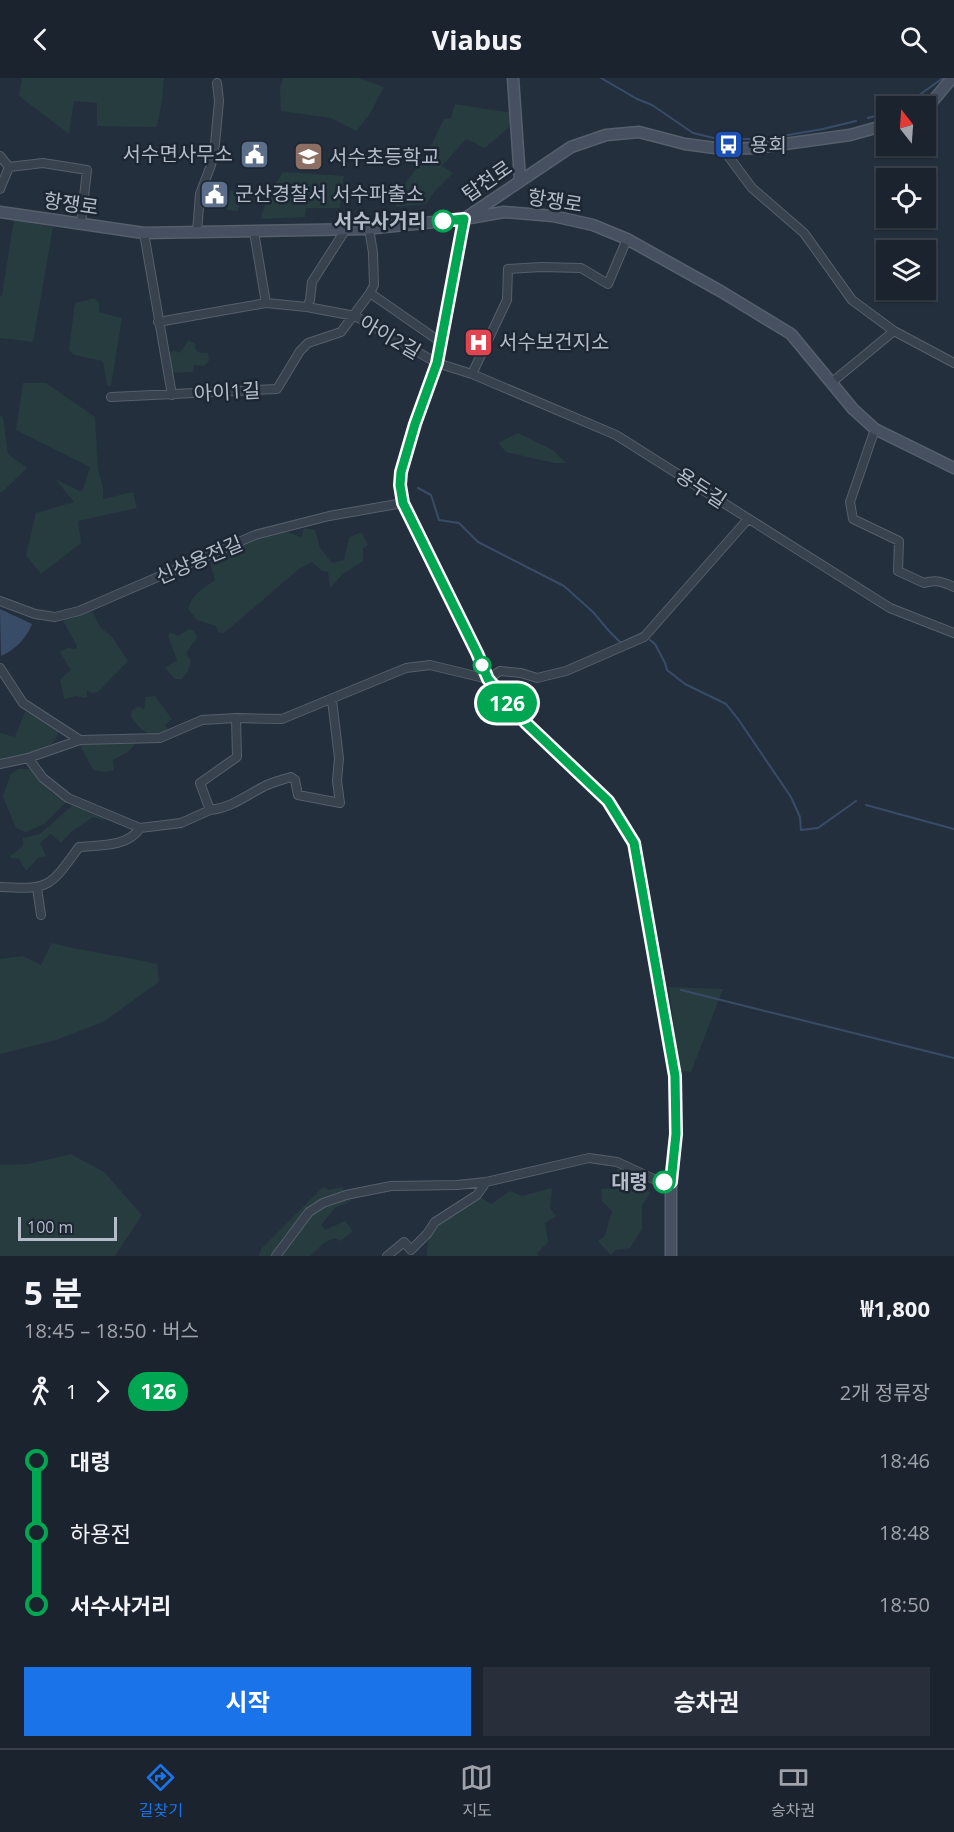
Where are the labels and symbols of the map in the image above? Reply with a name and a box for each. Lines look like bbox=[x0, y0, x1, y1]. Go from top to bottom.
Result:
north arrow bbox=[876, 96, 936, 156]
bus stop icon: 용회 bbox=[713, 129, 745, 161]
place label: 용회 bbox=[750, 131, 787, 158]
public building icon: 서수면사무소 bbox=[238, 138, 270, 170]
place label: 서수면사무소 bbox=[123, 140, 233, 167]
school or university icon: 서수초등학교 bbox=[292, 141, 324, 173]
place label: 서수초등학교 bbox=[329, 143, 439, 170]
street label: 탑천로 bbox=[456, 154, 517, 207]
public building icon: 군산경찰서 서수파출소 bbox=[198, 178, 230, 210]
place label: 군산경찰서 서수파출소 bbox=[235, 180, 424, 207]
street label: 항쟁로 bbox=[526, 183, 584, 218]
street label: 항쟁로 bbox=[42, 186, 100, 221]
place label: 서수사거리 bbox=[334, 207, 426, 234]
marker: 서수사거리 bbox=[432, 210, 454, 232]
street label: 아이2길 bbox=[355, 308, 426, 365]
hospital icon: 서수보건지소 bbox=[462, 326, 494, 358]
place label: 서수보건지소 bbox=[499, 328, 609, 355]
street label: 아이1길 bbox=[193, 376, 261, 407]
street label: 용두길 bbox=[671, 461, 732, 514]
street label: 신상용전길 bbox=[151, 529, 246, 590]
unlabelled marker bbox=[473, 656, 491, 674]
line badge: 126 bbox=[472, 684, 542, 722]
place label: 대령 bbox=[611, 1168, 648, 1195]
marker: 대령 bbox=[653, 1171, 675, 1193]
scale bar bbox=[18, 1214, 117, 1242]

